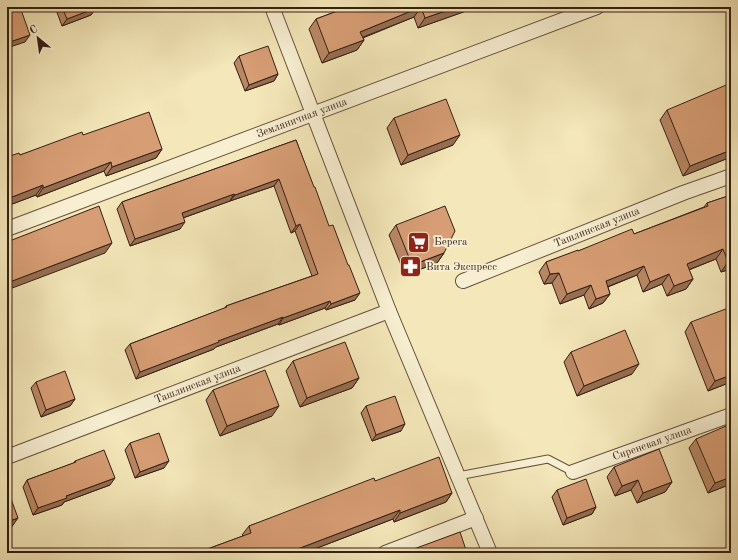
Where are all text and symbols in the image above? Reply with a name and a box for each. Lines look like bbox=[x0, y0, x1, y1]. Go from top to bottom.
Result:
north arrow bbox=[18, 18, 58, 58]
text: С bbox=[28, 24, 40, 37]
street label: Земляничная улица bbox=[255, 96, 349, 140]
street label: Ташлинская улица bbox=[552, 205, 642, 250]
supermarket icon: Берега bbox=[406, 229, 432, 255]
place label: Берега bbox=[434, 237, 468, 248]
pharmacy icon: Вита Экспресс bbox=[398, 254, 424, 280]
place label: Вита Экспресс bbox=[426, 262, 497, 273]
street label: Ташлинская улица bbox=[153, 363, 243, 406]
street label: Сиреневая улица bbox=[611, 424, 693, 463]

